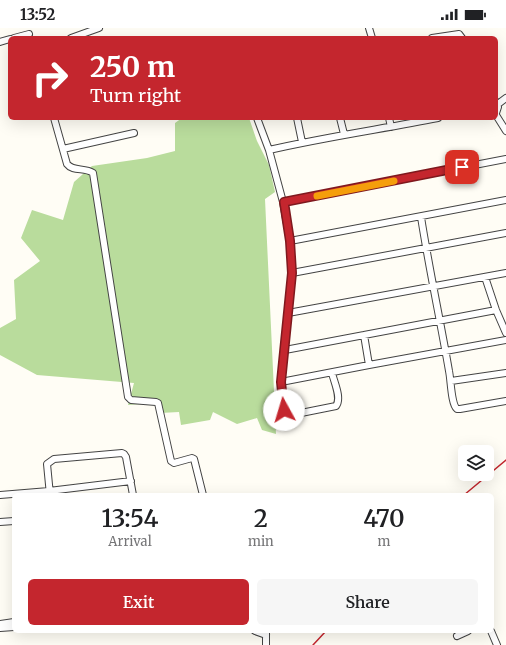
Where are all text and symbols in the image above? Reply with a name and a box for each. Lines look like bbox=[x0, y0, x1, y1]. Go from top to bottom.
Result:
text: 13:52 bbox=[20, 5, 55, 24]
text: 250 m bbox=[90, 49, 175, 85]
icon: right bbox=[24, 52, 76, 104]
text: Turn right bbox=[90, 84, 181, 107]
pin bbox=[445, 150, 479, 184]
icon: arrive bbox=[451, 156, 473, 178]
position arrow bbox=[263, 389, 305, 431]
map controls bbox=[458, 445, 494, 481]
button: layers bbox=[458, 445, 494, 481]
text: 13:54 bbox=[101, 503, 159, 534]
text: 2 bbox=[254, 503, 268, 534]
text: 470 bbox=[363, 503, 405, 534]
text: Arrival bbox=[108, 533, 152, 550]
text: min bbox=[248, 533, 274, 550]
text: m bbox=[377, 533, 390, 550]
button: Exit bbox=[28, 579, 249, 625]
button: Share bbox=[257, 579, 478, 625]

